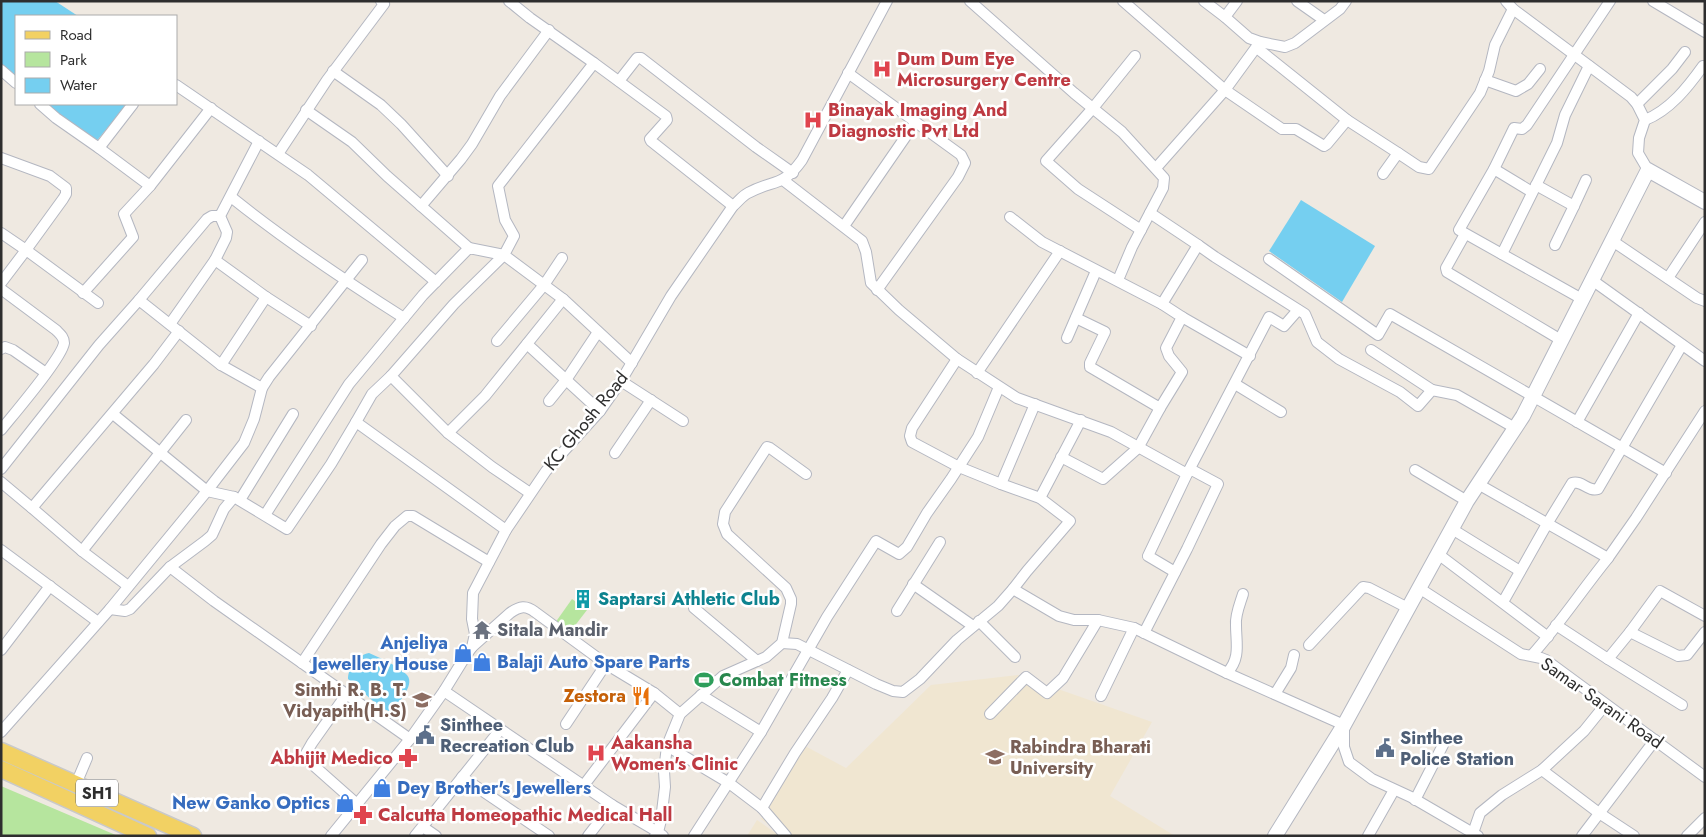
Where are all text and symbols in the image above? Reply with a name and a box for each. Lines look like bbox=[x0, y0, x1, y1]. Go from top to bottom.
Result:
legend bbox=[15, 15, 178, 105]
text: Road bbox=[60, 24, 92, 46]
place label: Dum Dum Eye Microsurgery Centre bbox=[897, 46, 1071, 93]
text: Park bbox=[60, 49, 87, 71]
hospital icon: Dum Dum Eye Microsurgery Centre bbox=[871, 58, 893, 80]
text: Water bbox=[60, 74, 98, 96]
place label: Binayak Imaging And Diagnostic Pvt Ltd bbox=[828, 97, 1007, 144]
hospital icon: Binayak Imaging And Diagnostic Pvt Ltd bbox=[802, 109, 824, 131]
street label: KC Ghosh Road bbox=[538, 366, 634, 476]
place label: Saptarsi Athletic Club bbox=[598, 586, 780, 612]
building icon: Saptarsi Athletic Club bbox=[572, 588, 594, 610]
place label: Sitala Mandir bbox=[497, 617, 609, 643]
temple icon: Sitala Mandir bbox=[471, 619, 493, 641]
place label: Anjeliya Jewellery House bbox=[309, 630, 448, 677]
shop icon: Anjeliya Jewellery House bbox=[452, 642, 474, 664]
place label: Balaji Auto Spare Parts bbox=[497, 649, 690, 675]
shop icon: Balaji Auto Spare Parts bbox=[471, 651, 493, 673]
street label: Samar Sarani Road bbox=[1535, 651, 1669, 755]
place label: Combat Fitness bbox=[719, 667, 847, 693]
sports icon: Combat Fitness bbox=[693, 669, 715, 691]
place label: Sinthi R. B. T. Vidyapith(H.S) bbox=[282, 677, 407, 724]
place label: Zestora bbox=[563, 683, 626, 709]
restaurant icon: Zestora bbox=[630, 685, 652, 707]
school or university icon: Sinthi R. B. T. Vidyapith(H.S) bbox=[411, 689, 433, 711]
place label: Sinthee Recreation Club bbox=[440, 712, 574, 759]
public building icon: Sinthee Recreation Club bbox=[414, 724, 436, 746]
place label: Sinthee Police Station bbox=[1400, 725, 1514, 772]
place label: Aakansha Women's Clinic bbox=[610, 730, 738, 777]
place label: Rabindra Bharati University bbox=[1010, 734, 1151, 781]
public building icon: Sinthee Police Station bbox=[1374, 737, 1396, 759]
hospital icon: Aakansha Women's Clinic bbox=[585, 742, 607, 764]
place label: Abhijit Medico bbox=[270, 745, 393, 771]
school or university icon: Rabindra Bharati University bbox=[984, 746, 1006, 768]
pharmacy icon: Abhijit Medico bbox=[397, 747, 419, 769]
place label: Dey Brother's Jewellers bbox=[397, 775, 591, 801]
shop icon: Dey Brother's Jewellers bbox=[371, 777, 393, 799]
road number: SH1 bbox=[76, 780, 118, 806]
place label: New Ganko Optics bbox=[172, 790, 330, 816]
shop icon: New Ganko Optics bbox=[334, 792, 356, 814]
place label: Calcutta Homeopathic Medical Hall bbox=[378, 802, 672, 828]
pharmacy icon: Calcutta Homeopathic Medical Hall bbox=[352, 804, 374, 826]

